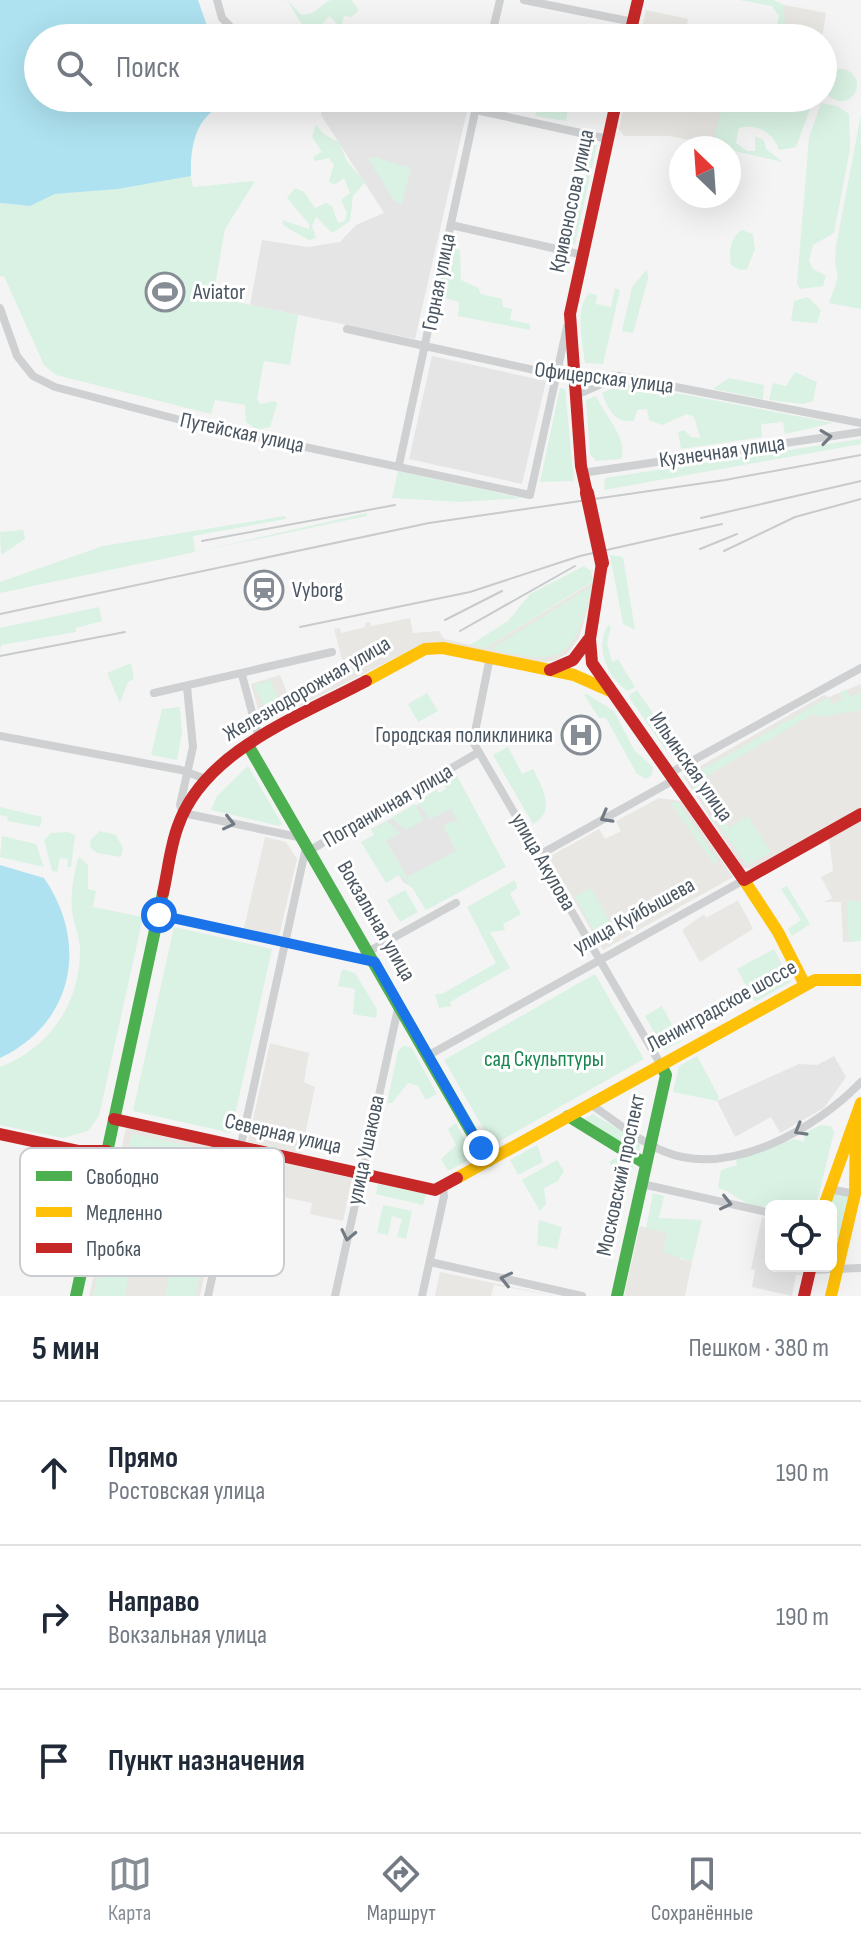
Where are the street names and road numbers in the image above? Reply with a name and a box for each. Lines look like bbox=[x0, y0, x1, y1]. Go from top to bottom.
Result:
street label: Кривоносова улица bbox=[544, 127, 600, 275]
street label: Горная улица bbox=[416, 231, 462, 333]
street label: Офицерская улица bbox=[533, 356, 675, 400]
street label: Путейская улица bbox=[178, 407, 306, 459]
street label: Кузнечная улица bbox=[657, 430, 787, 474]
street label: Железнодорожная улица bbox=[219, 630, 395, 748]
street label: Ильинская улица bbox=[643, 707, 739, 827]
street label: Пограничная улица bbox=[318, 758, 458, 854]
street label: улица Акулова bbox=[504, 808, 582, 916]
street label: Вокзальная улица bbox=[331, 856, 421, 986]
street label: улица Куйбышева bbox=[569, 872, 699, 960]
street label: Ленинградское шоссе bbox=[642, 954, 802, 1058]
street label: Московский проспект bbox=[591, 1091, 651, 1258]
street label: улица Ушакова bbox=[341, 1093, 391, 1207]
street label: Северная улица bbox=[222, 1107, 344, 1161]

